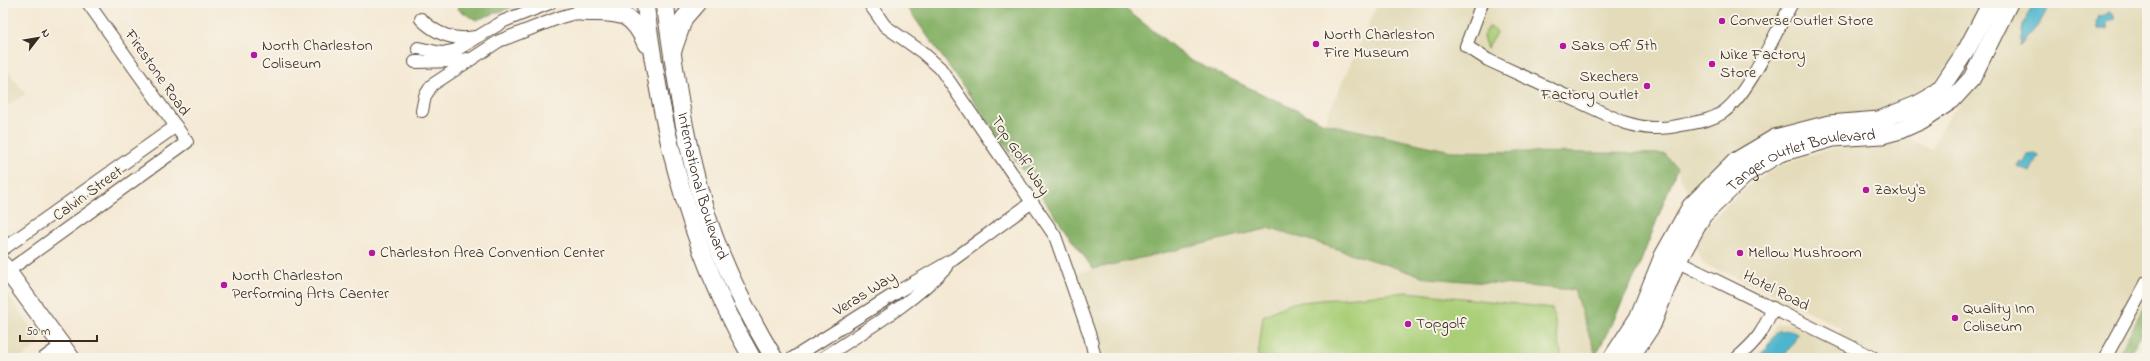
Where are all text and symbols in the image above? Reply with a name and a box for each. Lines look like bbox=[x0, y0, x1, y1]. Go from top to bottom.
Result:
place label: Converse Outlet Store bbox=[1730, 9, 1874, 33]
marker: Converse Outlet Store bbox=[1717, 16, 1727, 26]
north arrow bbox=[18, 18, 58, 58]
place label: North Charleston Fire Museum bbox=[1323, 23, 1435, 65]
street label: Firestone Road bbox=[118, 24, 196, 121]
text: N bbox=[37, 26, 54, 41]
place label: North Charleston Coliseum bbox=[262, 34, 373, 76]
place label: Saks Off 5th bbox=[1571, 34, 1657, 58]
marker: North Charleston Fire Museum bbox=[1311, 39, 1321, 49]
marker: Saks Off 5th bbox=[1558, 41, 1568, 51]
place label: Nike Factory Store bbox=[1720, 43, 1806, 85]
marker: North Charleston Coliseum bbox=[249, 50, 259, 60]
marker: Nike Factory Store bbox=[1707, 59, 1717, 69]
place label: Skechers Factory Outlet bbox=[1540, 65, 1640, 107]
marker: Skechers Factory Outlet bbox=[1642, 81, 1652, 91]
street label: International Boulevard bbox=[670, 110, 734, 264]
street label: Top Golf Way bbox=[984, 111, 1056, 201]
street label: Tanger Outlet Boulevard bbox=[1721, 123, 1876, 198]
street label: Calvin Street bbox=[48, 160, 128, 228]
place label: Zaxby's bbox=[1874, 178, 1926, 202]
marker: Zaxby's bbox=[1861, 185, 1871, 195]
place label: Charleston Area Convention Center bbox=[380, 241, 605, 265]
place label: Mellow Mushroom bbox=[1748, 241, 1862, 265]
marker: Charleston Area Convention Center bbox=[367, 248, 377, 258]
marker: Mellow Mushroom bbox=[1735, 248, 1745, 258]
place label: North Charleston Performing Arts Caenter bbox=[232, 264, 389, 306]
street label: Hotel Road bbox=[1739, 264, 1813, 318]
street label: Veras Way bbox=[828, 265, 901, 323]
marker: North Charleston Performing Arts Caenter bbox=[219, 280, 229, 290]
place label: Quality Inn Coliseum bbox=[1963, 297, 2035, 339]
place label: Topgolf bbox=[1416, 312, 1467, 336]
marker: Quality Inn Coliseum bbox=[1950, 313, 1960, 323]
scale bar bbox=[20, 317, 97, 343]
marker: Topgolf bbox=[1403, 319, 1413, 329]
text: 50 m bbox=[26, 323, 50, 341]

